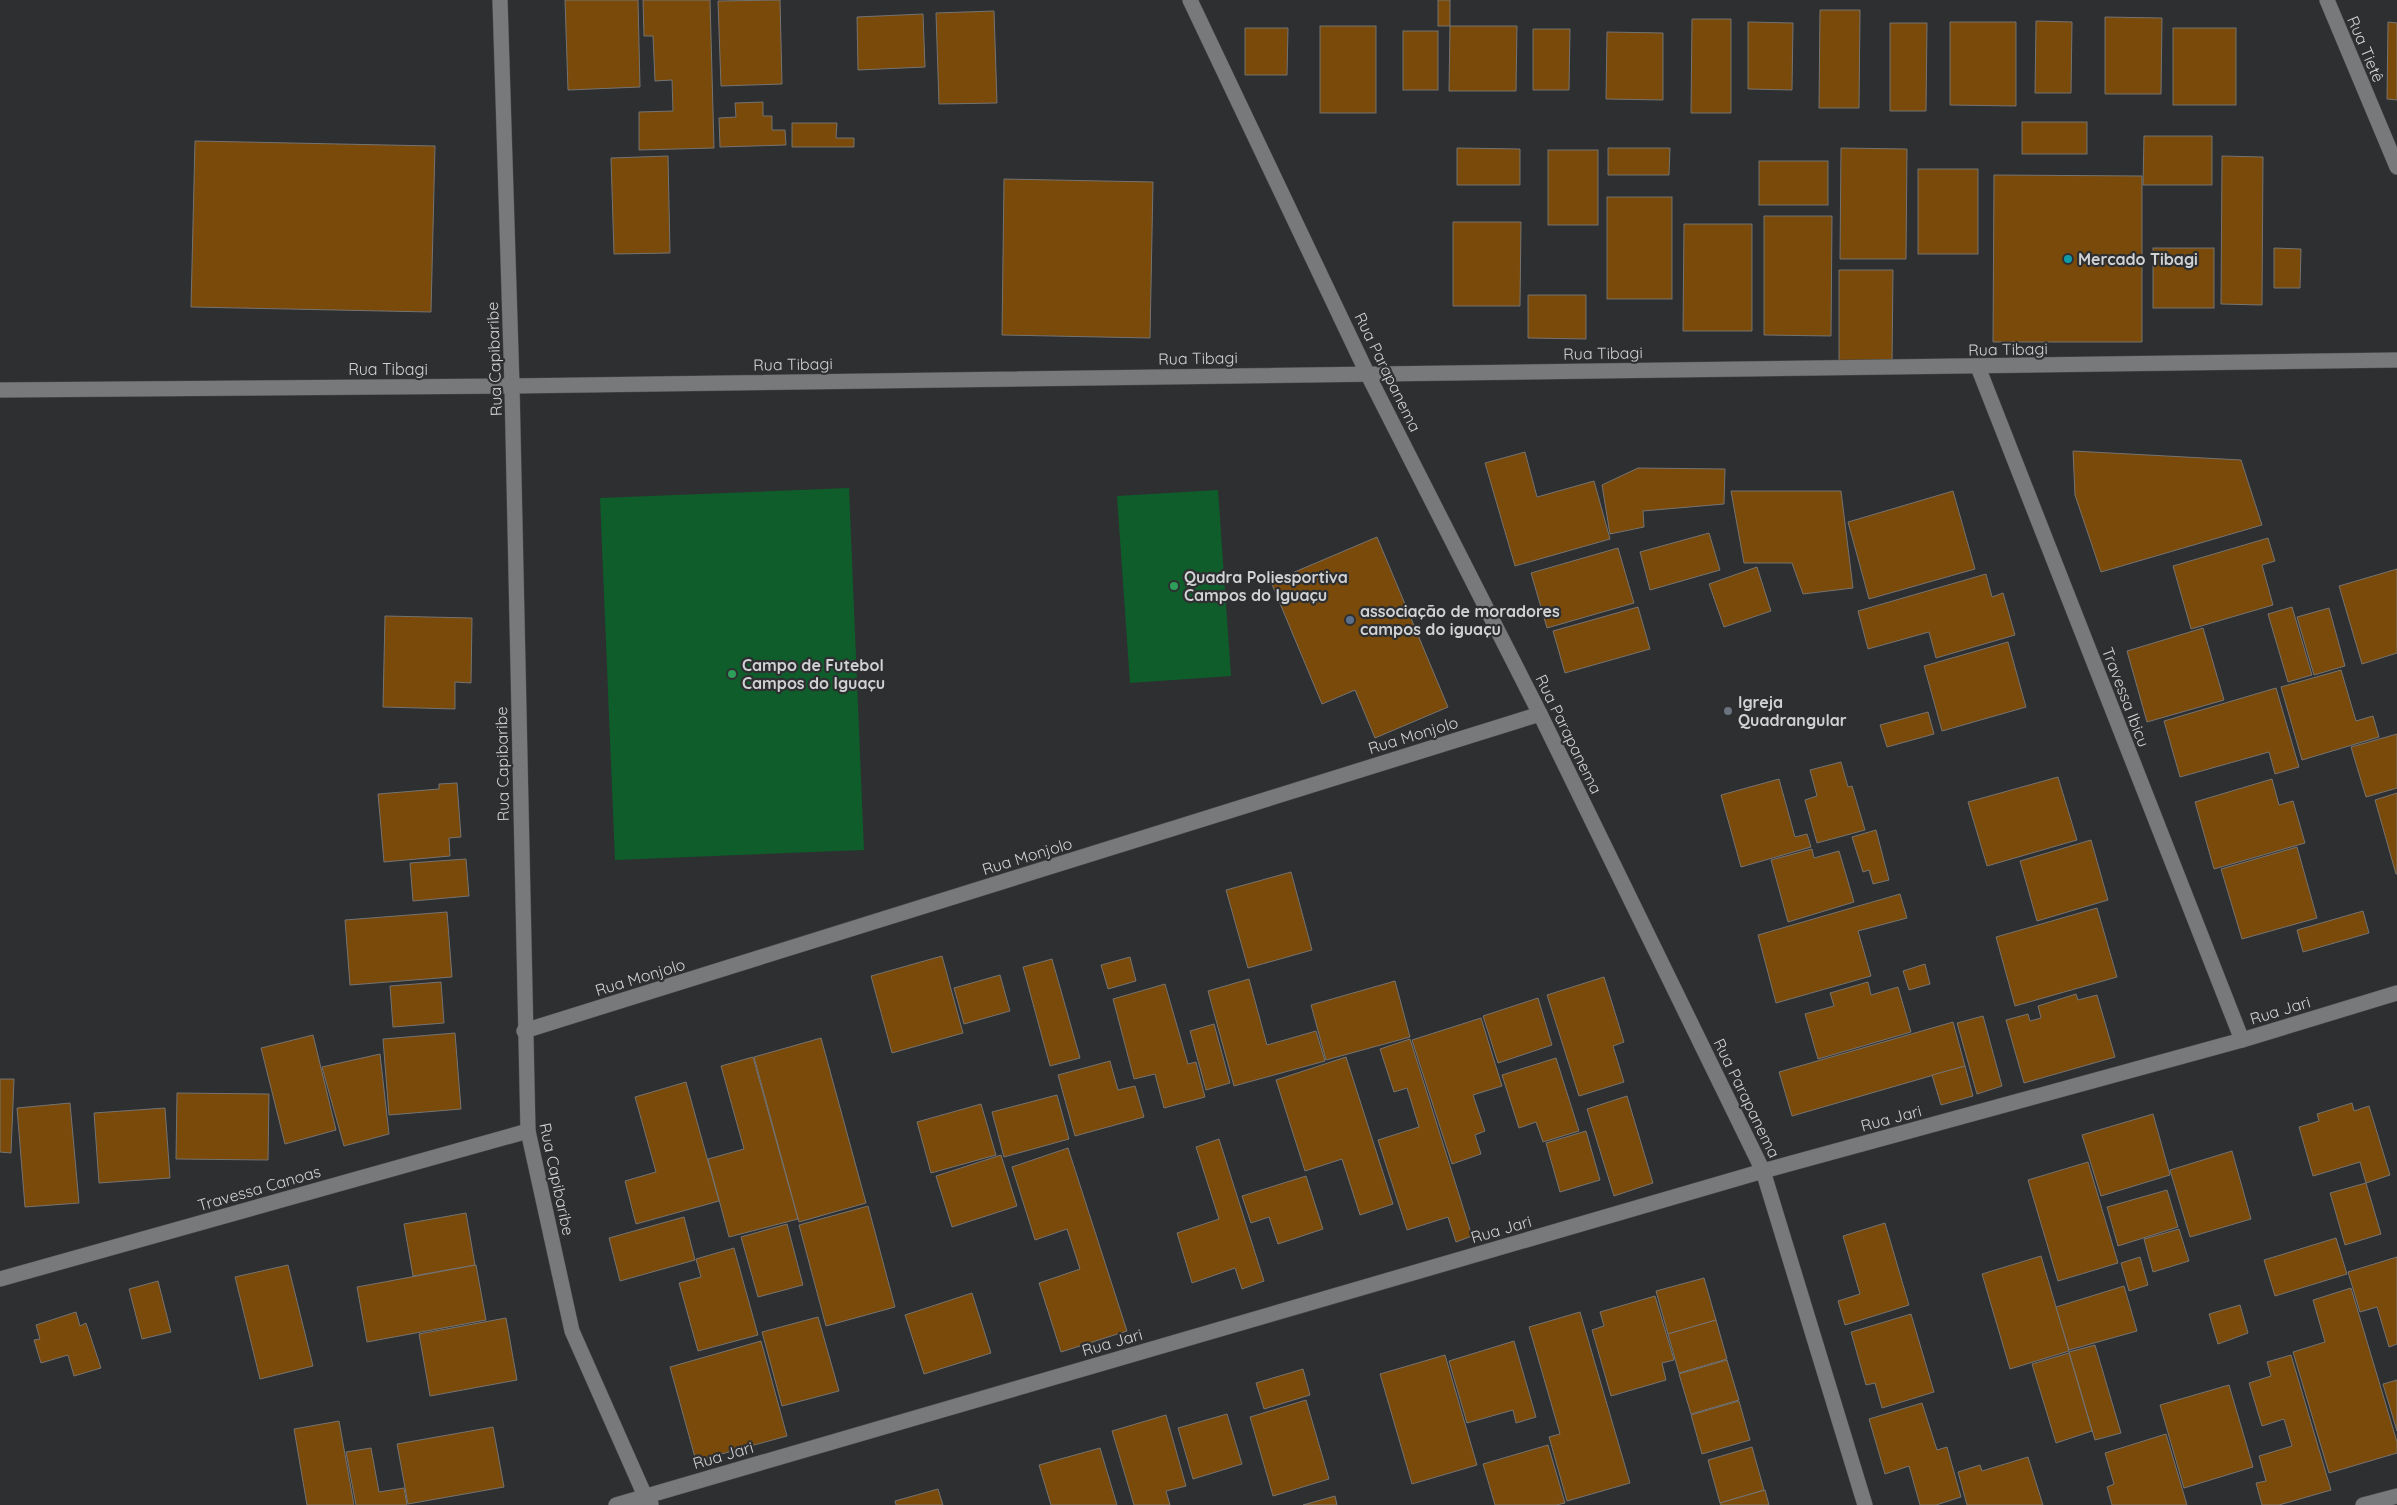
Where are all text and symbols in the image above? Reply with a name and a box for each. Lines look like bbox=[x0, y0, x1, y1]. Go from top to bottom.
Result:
street label: Rua Tietê bbox=[2343, 13, 2389, 85]
place label: Mercado Tibagi bbox=[2078, 249, 2198, 269]
marker: Mercado Tibagi bbox=[2062, 253, 2074, 265]
street label: Rua Capibaribe bbox=[482, 301, 506, 417]
street label: Rua Parapanema bbox=[1350, 309, 1426, 435]
street label: Rua Tibagi bbox=[1968, 338, 2048, 360]
street label: Rua Tibagi bbox=[1563, 342, 1643, 364]
street label: Rua Tibagi bbox=[1158, 347, 1238, 369]
street label: Rua Tibagi bbox=[753, 353, 833, 375]
street label: Rua Tibagi bbox=[348, 359, 428, 379]
place label: Quadra Poliesportiva Campos do Iguaçu bbox=[1184, 567, 1348, 605]
marker: Quadra Poliesportiva Campos do Iguaçu bbox=[1168, 580, 1180, 592]
place label: associação de moradores campos do iguaçu bbox=[1360, 601, 1560, 639]
marker: associação de moradores campos do iguaçu bbox=[1344, 614, 1356, 626]
street label: Travessa Ibicu bbox=[2098, 644, 2154, 750]
place label: Campo de Futebol Campos do Iguaçu bbox=[742, 655, 885, 693]
marker: Campo de Futebol Campos do Iguaçu bbox=[726, 668, 738, 680]
street label: Rua Parapanema bbox=[1531, 671, 1607, 797]
place label: Igreja Quadrangular bbox=[1738, 692, 1847, 730]
marker: Igreja Quadrangular bbox=[1722, 705, 1734, 717]
street label: Rua Capibaribe bbox=[491, 706, 513, 822]
street label: Rua Monjolo bbox=[1366, 712, 1460, 758]
street label: Rua Monjolo bbox=[980, 833, 1074, 879]
street label: Rua Monjolo bbox=[593, 954, 687, 1000]
street label: Rua Jari bbox=[2247, 991, 2313, 1029]
street label: Rua Parapanema bbox=[1709, 1035, 1785, 1161]
street label: Rua Jari bbox=[1858, 1100, 1924, 1136]
street label: Rua Capibaribe bbox=[535, 1121, 579, 1237]
street label: Travessa Canoas bbox=[195, 1161, 323, 1215]
street label: Rua Jari bbox=[1468, 1211, 1534, 1247]
street label: Rua Jari bbox=[1079, 1324, 1145, 1360]
street label: Rua Jari bbox=[690, 1437, 756, 1473]

